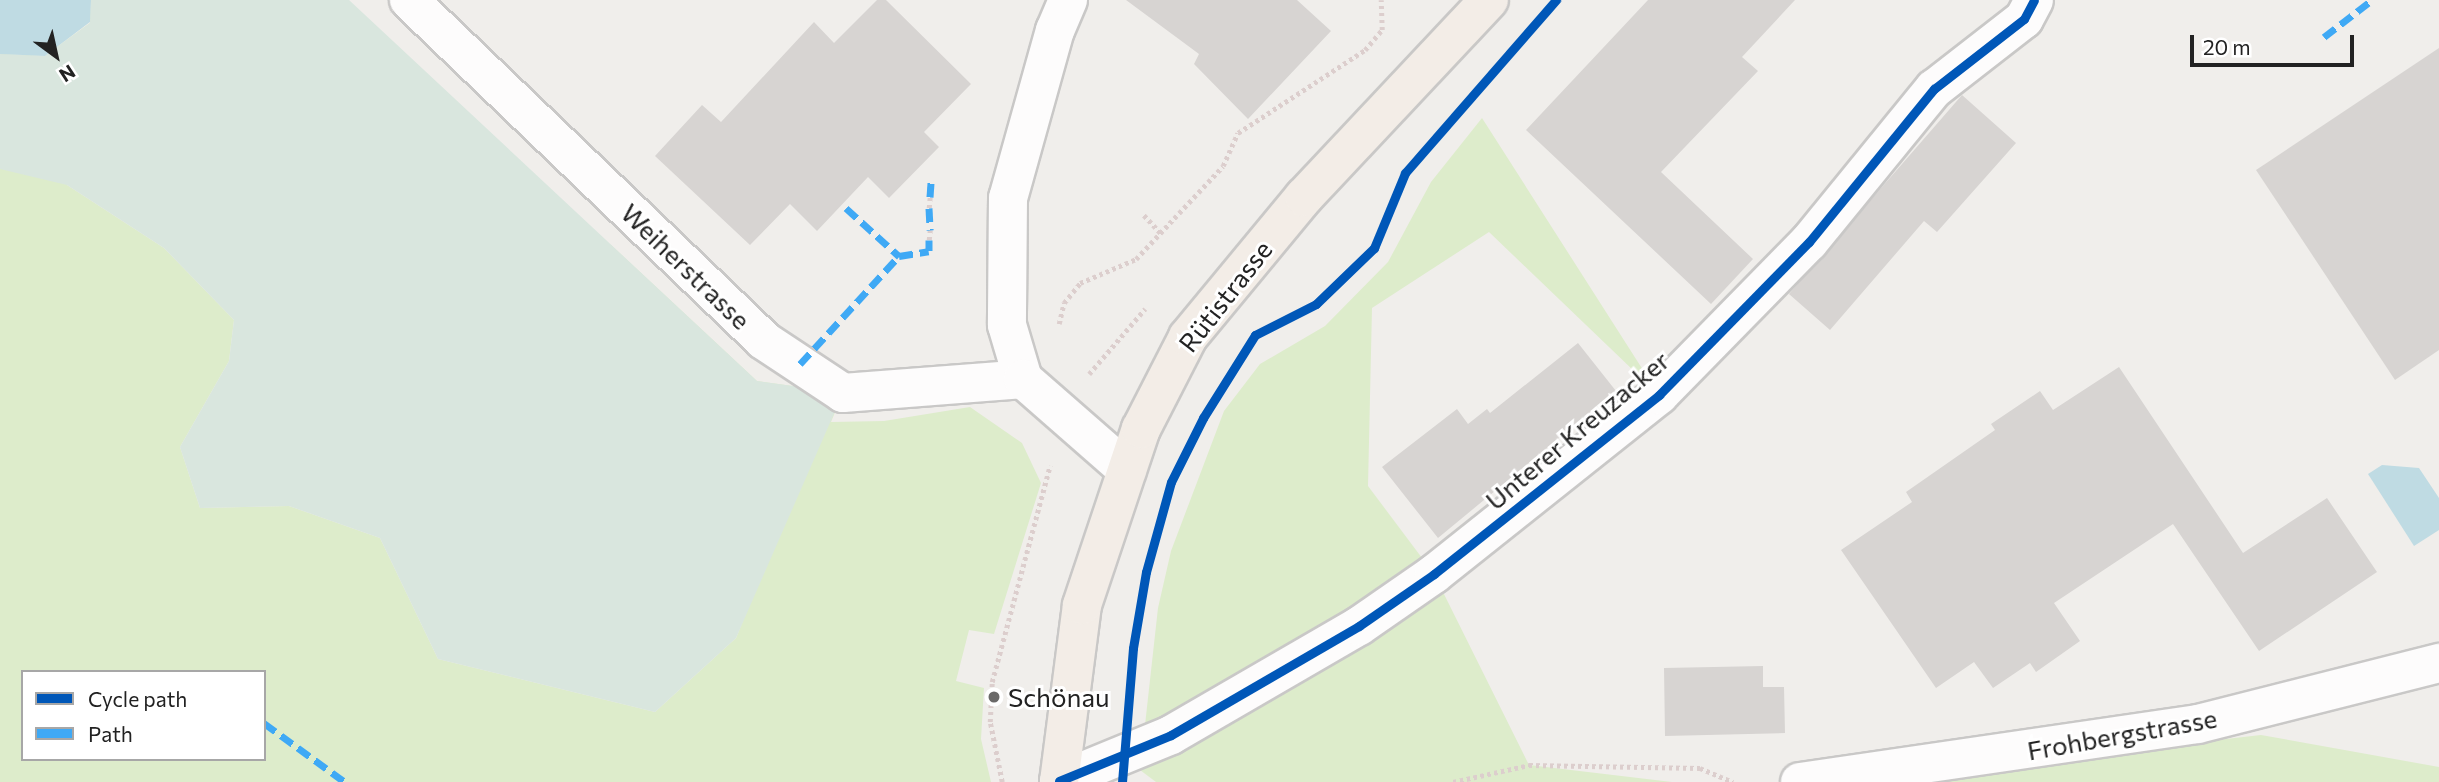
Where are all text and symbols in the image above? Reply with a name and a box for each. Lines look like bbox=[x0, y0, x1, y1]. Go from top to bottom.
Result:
north arrow bbox=[21, 21, 91, 91]
scale bar bbox=[2194, 21, 2358, 65]
text: 20 m bbox=[2203, 34, 2251, 59]
text: N bbox=[55, 60, 80, 88]
street label: Weiherstrasse bbox=[615, 197, 757, 335]
street label: Rütistrasse bbox=[1172, 234, 1278, 358]
street label: Unterer Kreuzacker bbox=[1479, 344, 1675, 516]
legend bbox=[21, 670, 266, 761]
place label: Schönau bbox=[1008, 681, 1110, 713]
text: Cycle path bbox=[88, 686, 187, 711]
marker: Schönau bbox=[986, 689, 1002, 705]
street label: Frohbergstrasse bbox=[2025, 702, 2219, 766]
text: Path bbox=[88, 721, 133, 746]

